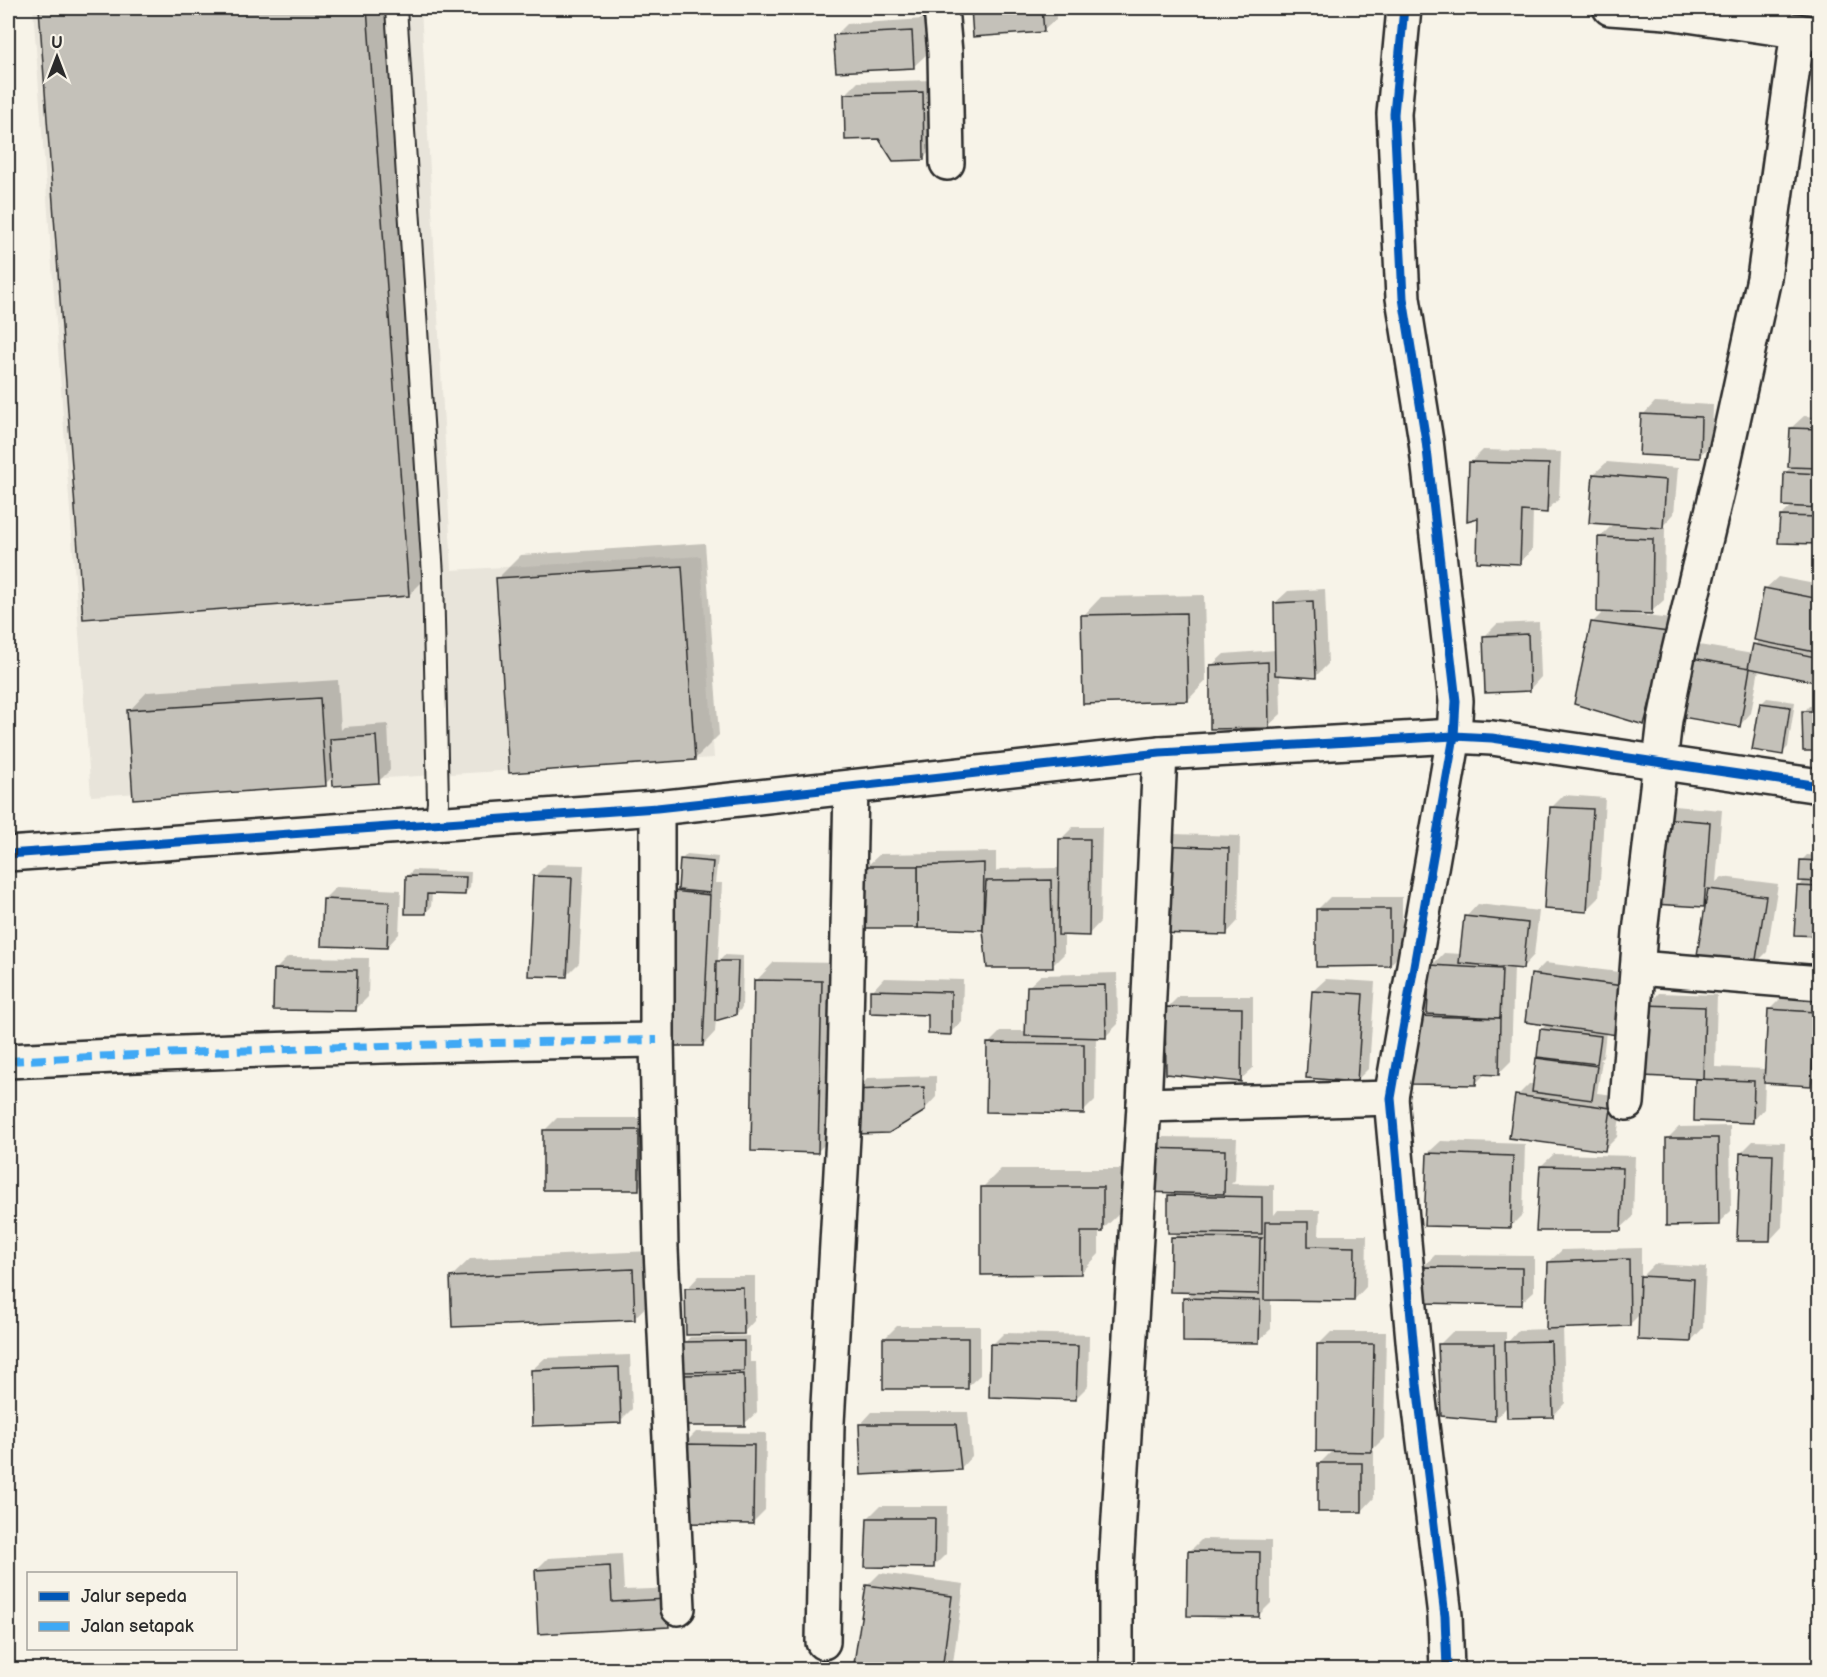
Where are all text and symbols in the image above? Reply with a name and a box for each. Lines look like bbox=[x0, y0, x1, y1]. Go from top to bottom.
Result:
north arrow bbox=[27, 27, 87, 87]
text: U bbox=[51, 34, 63, 53]
legend bbox=[27, 1572, 237, 1650]
text: Jalur sepeda bbox=[81, 1586, 187, 1607]
text: Jalan setapak bbox=[81, 1616, 194, 1637]

